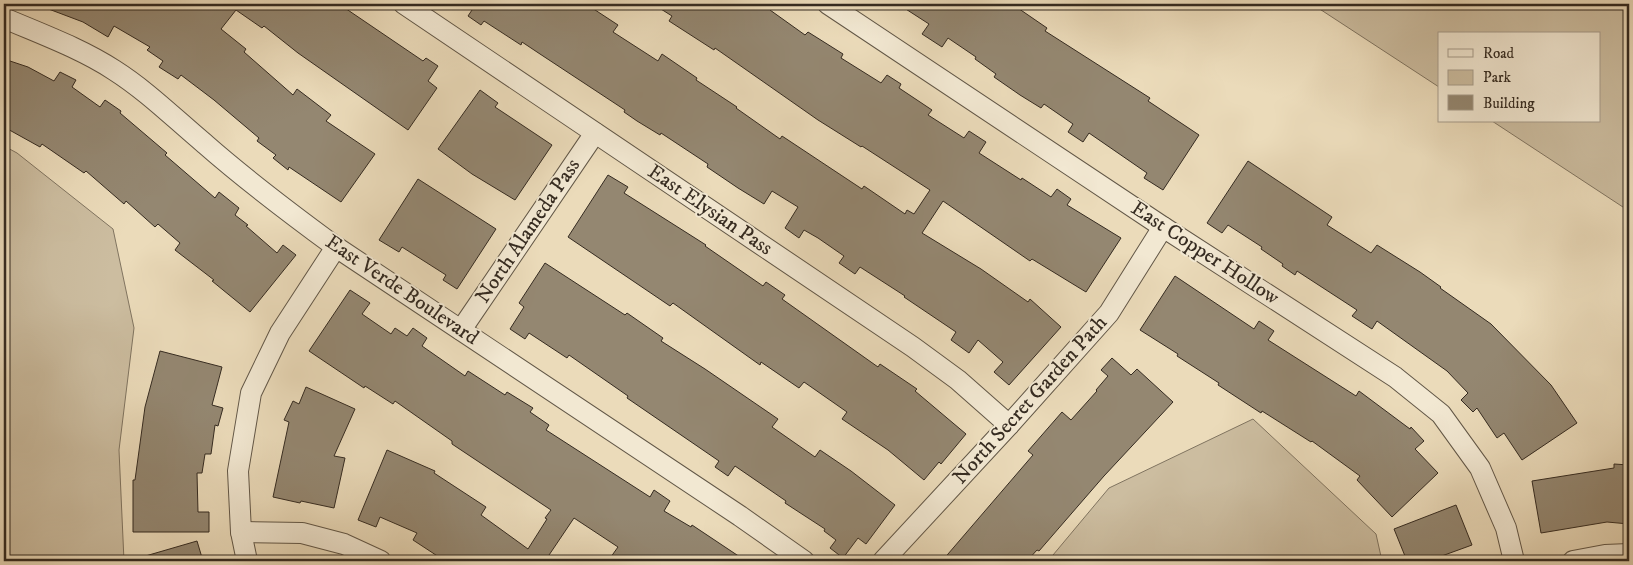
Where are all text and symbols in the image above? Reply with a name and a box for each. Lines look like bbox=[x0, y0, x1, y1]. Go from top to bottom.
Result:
legend bbox=[1438, 32, 1600, 122]
text: Road bbox=[1483, 44, 1515, 63]
text: Park bbox=[1483, 68, 1512, 87]
text: Building bbox=[1483, 94, 1535, 113]
street label: North Alameda Pass bbox=[470, 154, 586, 308]
street label: East Elysian Pass bbox=[643, 159, 777, 261]
street label: East Copper Hollow bbox=[1126, 195, 1285, 311]
street label: East Verde Boulevard bbox=[320, 229, 484, 351]
street label: North Secret Garden Path bbox=[947, 310, 1113, 490]

